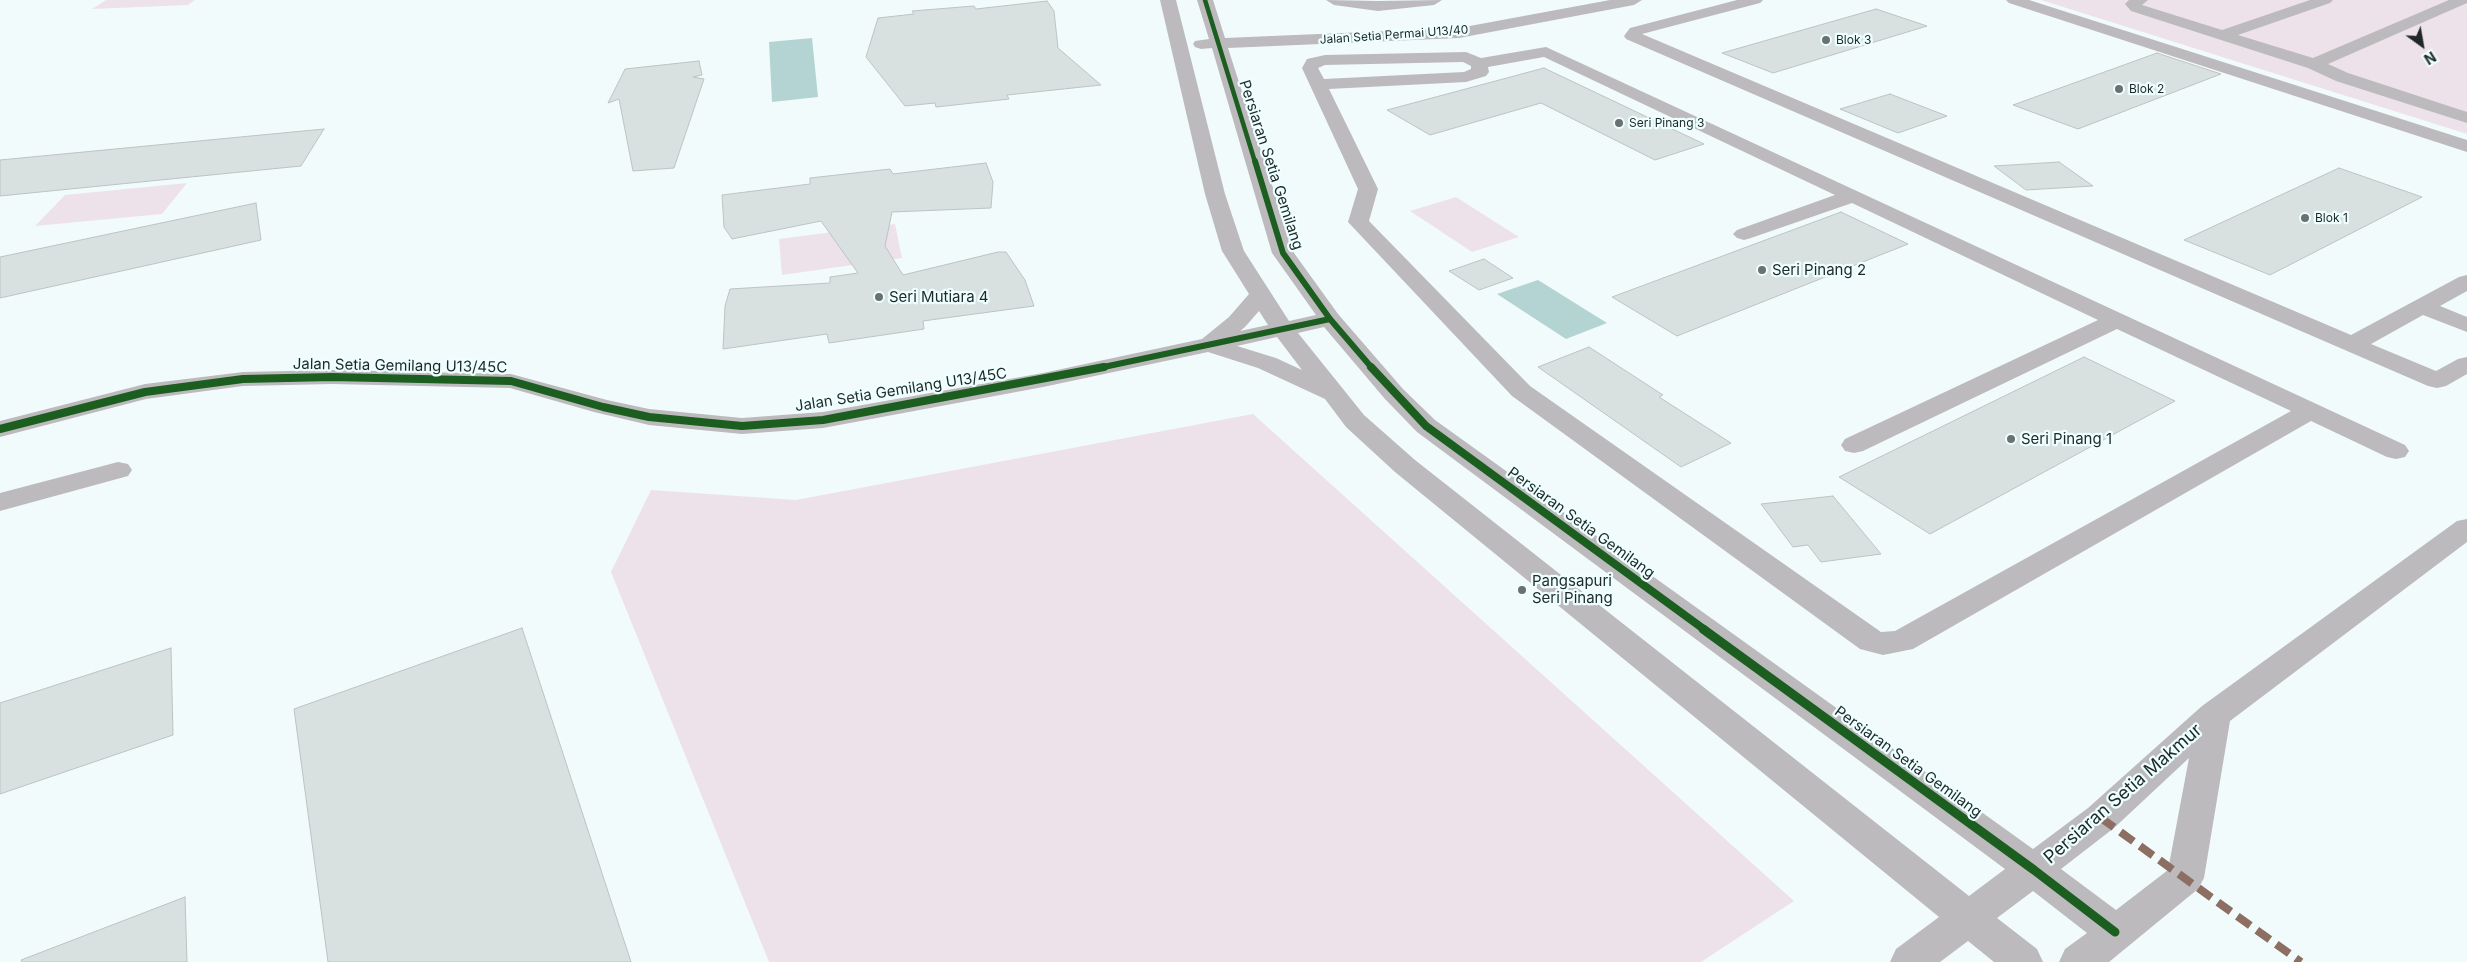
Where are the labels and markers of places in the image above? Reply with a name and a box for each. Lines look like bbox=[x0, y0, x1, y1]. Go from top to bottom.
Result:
place label: Blok 3 bbox=[1836, 33, 1871, 47]
marker: Blok 3 bbox=[1820, 34, 1832, 46]
place label: Blok 2 bbox=[2129, 82, 2164, 96]
marker: Blok 2 bbox=[2113, 83, 2125, 95]
place label: Seri Pinang 3 bbox=[1629, 116, 1704, 130]
marker: Seri Pinang 3 bbox=[1613, 117, 1625, 129]
place label: Blok 1 bbox=[2315, 211, 2348, 225]
marker: Blok 1 bbox=[2299, 212, 2311, 224]
place label: Seri Pinang 2 bbox=[1772, 261, 1866, 279]
marker: Seri Pinang 2 bbox=[1756, 264, 1768, 276]
place label: Seri Mutiara 4 bbox=[889, 288, 988, 306]
marker: Seri Mutiara 4 bbox=[873, 291, 885, 303]
place label: Seri Pinang 1 bbox=[2021, 430, 2112, 448]
marker: Seri Pinang 1 bbox=[2005, 433, 2017, 445]
place label: Pangsapuri Seri Pinang bbox=[1532, 572, 1613, 607]
marker: Pangsapuri Seri Pinang bbox=[1516, 584, 1528, 596]

